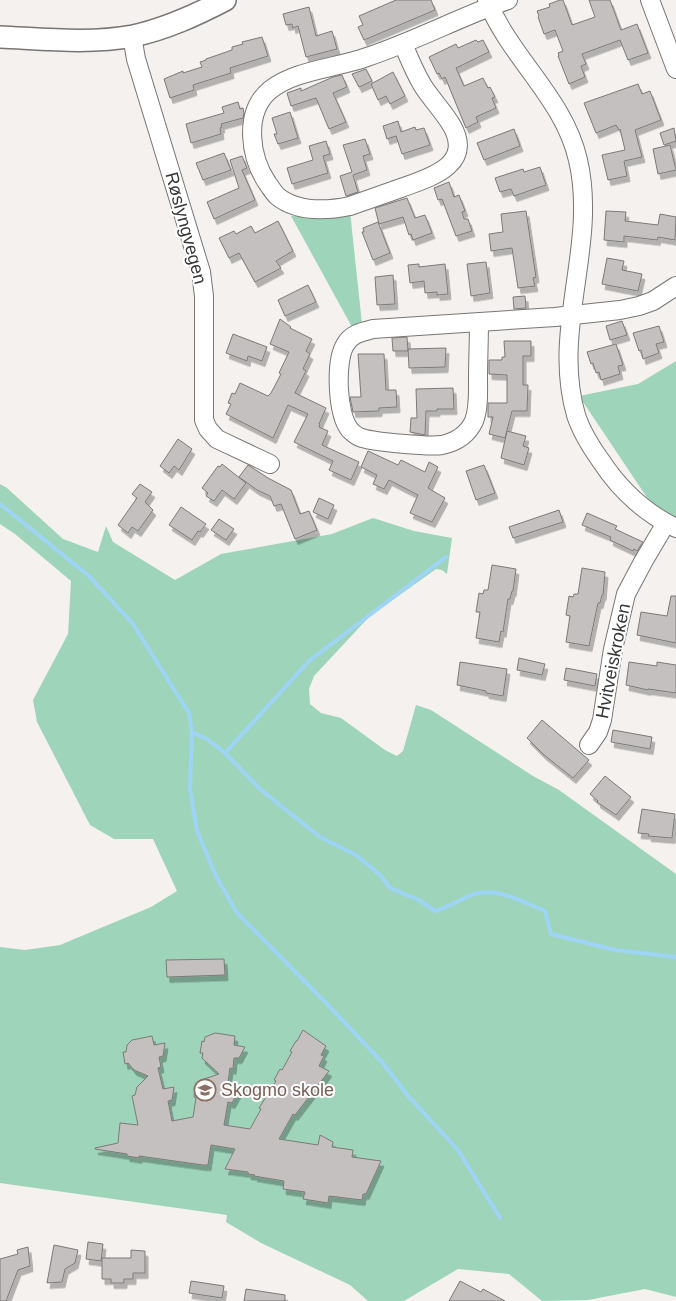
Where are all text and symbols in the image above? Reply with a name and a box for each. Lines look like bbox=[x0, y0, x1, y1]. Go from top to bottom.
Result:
street label: Røslyngvegen bbox=[161, 170, 211, 286]
street label: Hvitveiskroken bbox=[592, 602, 634, 720]
school or university icon: Skogmo skole bbox=[193, 1078, 217, 1102]
place label: Skogmo skole bbox=[221, 1080, 334, 1100]

